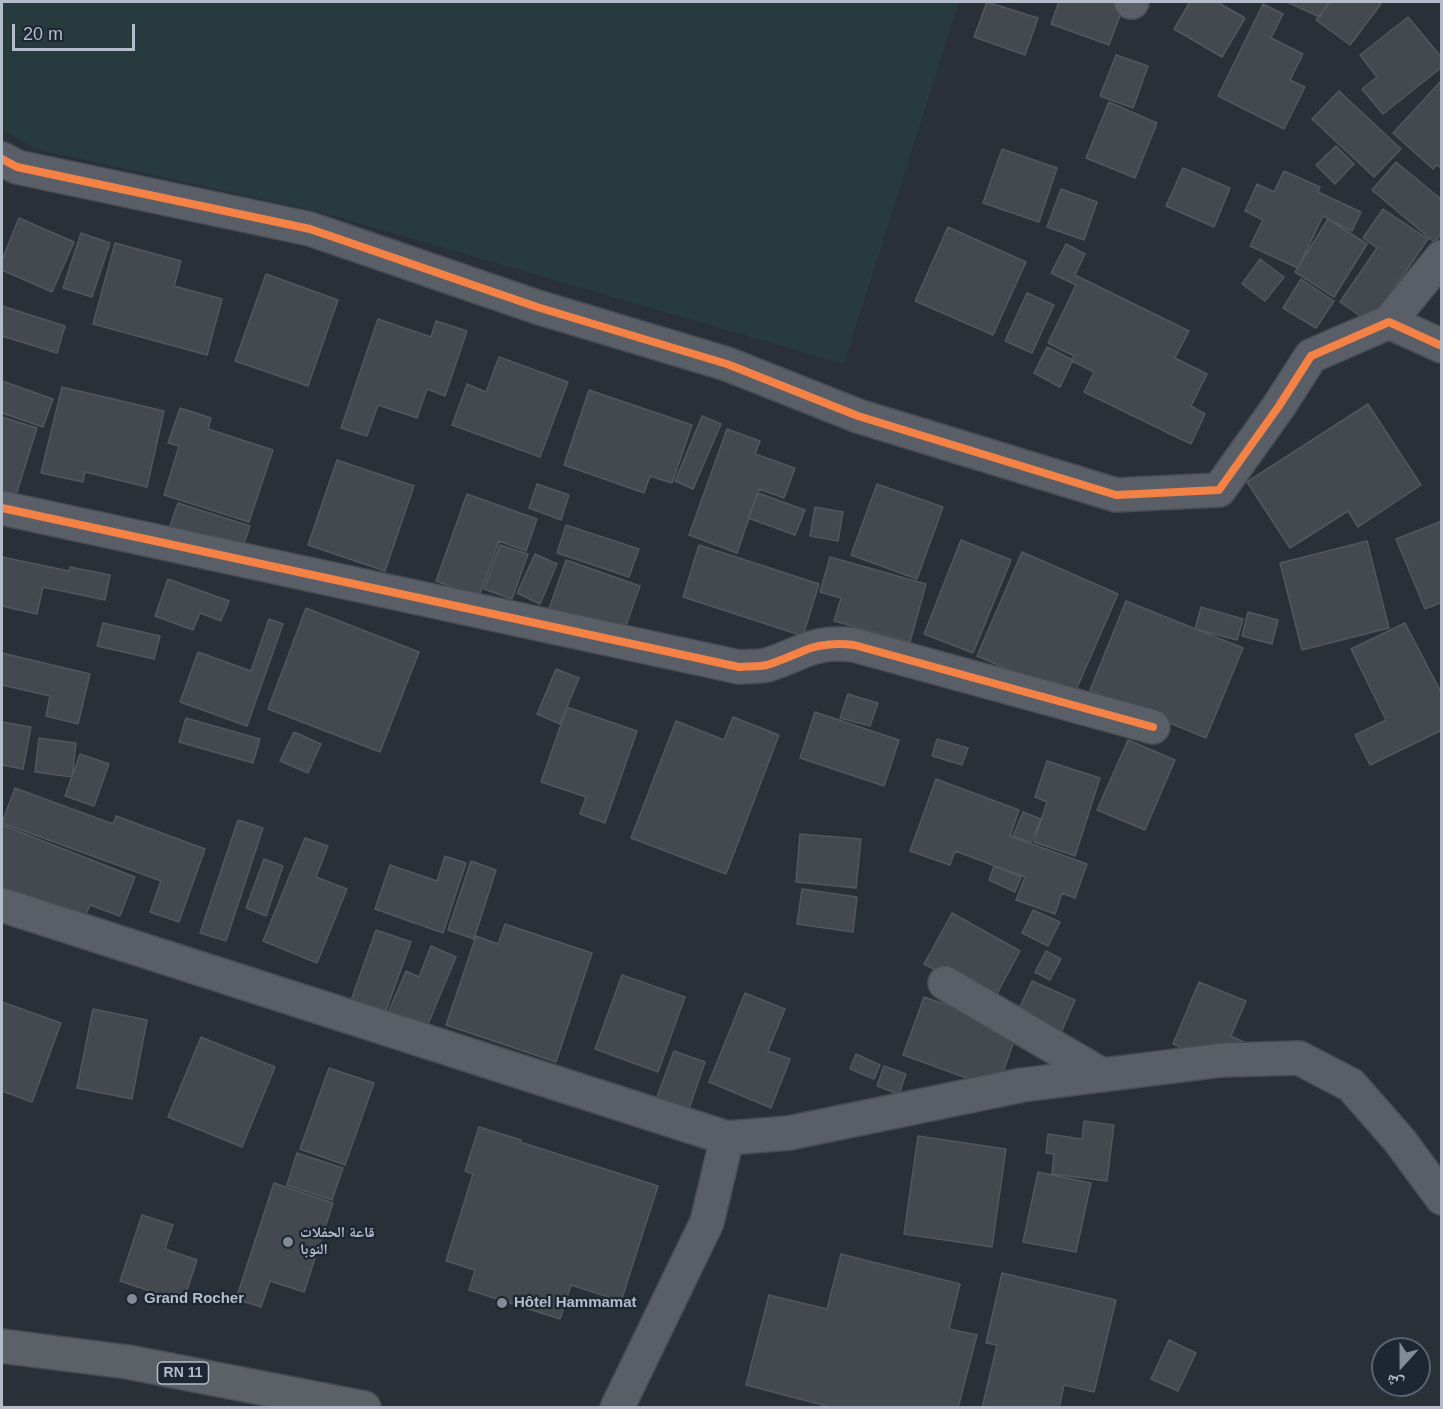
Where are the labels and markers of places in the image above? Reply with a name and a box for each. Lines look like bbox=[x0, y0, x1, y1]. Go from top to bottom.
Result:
place label: قاعة الحفلات النوبا bbox=[300, 1224, 375, 1259]
marker: قاعة الحفلات النوبا bbox=[281, 1235, 295, 1249]
place label: Grand Rocher bbox=[144, 1290, 244, 1308]
marker: Grand Rocher bbox=[125, 1292, 139, 1306]
place label: Hôtel Hammamat bbox=[514, 1294, 637, 1312]
marker: Hôtel Hammamat bbox=[495, 1296, 509, 1310]

